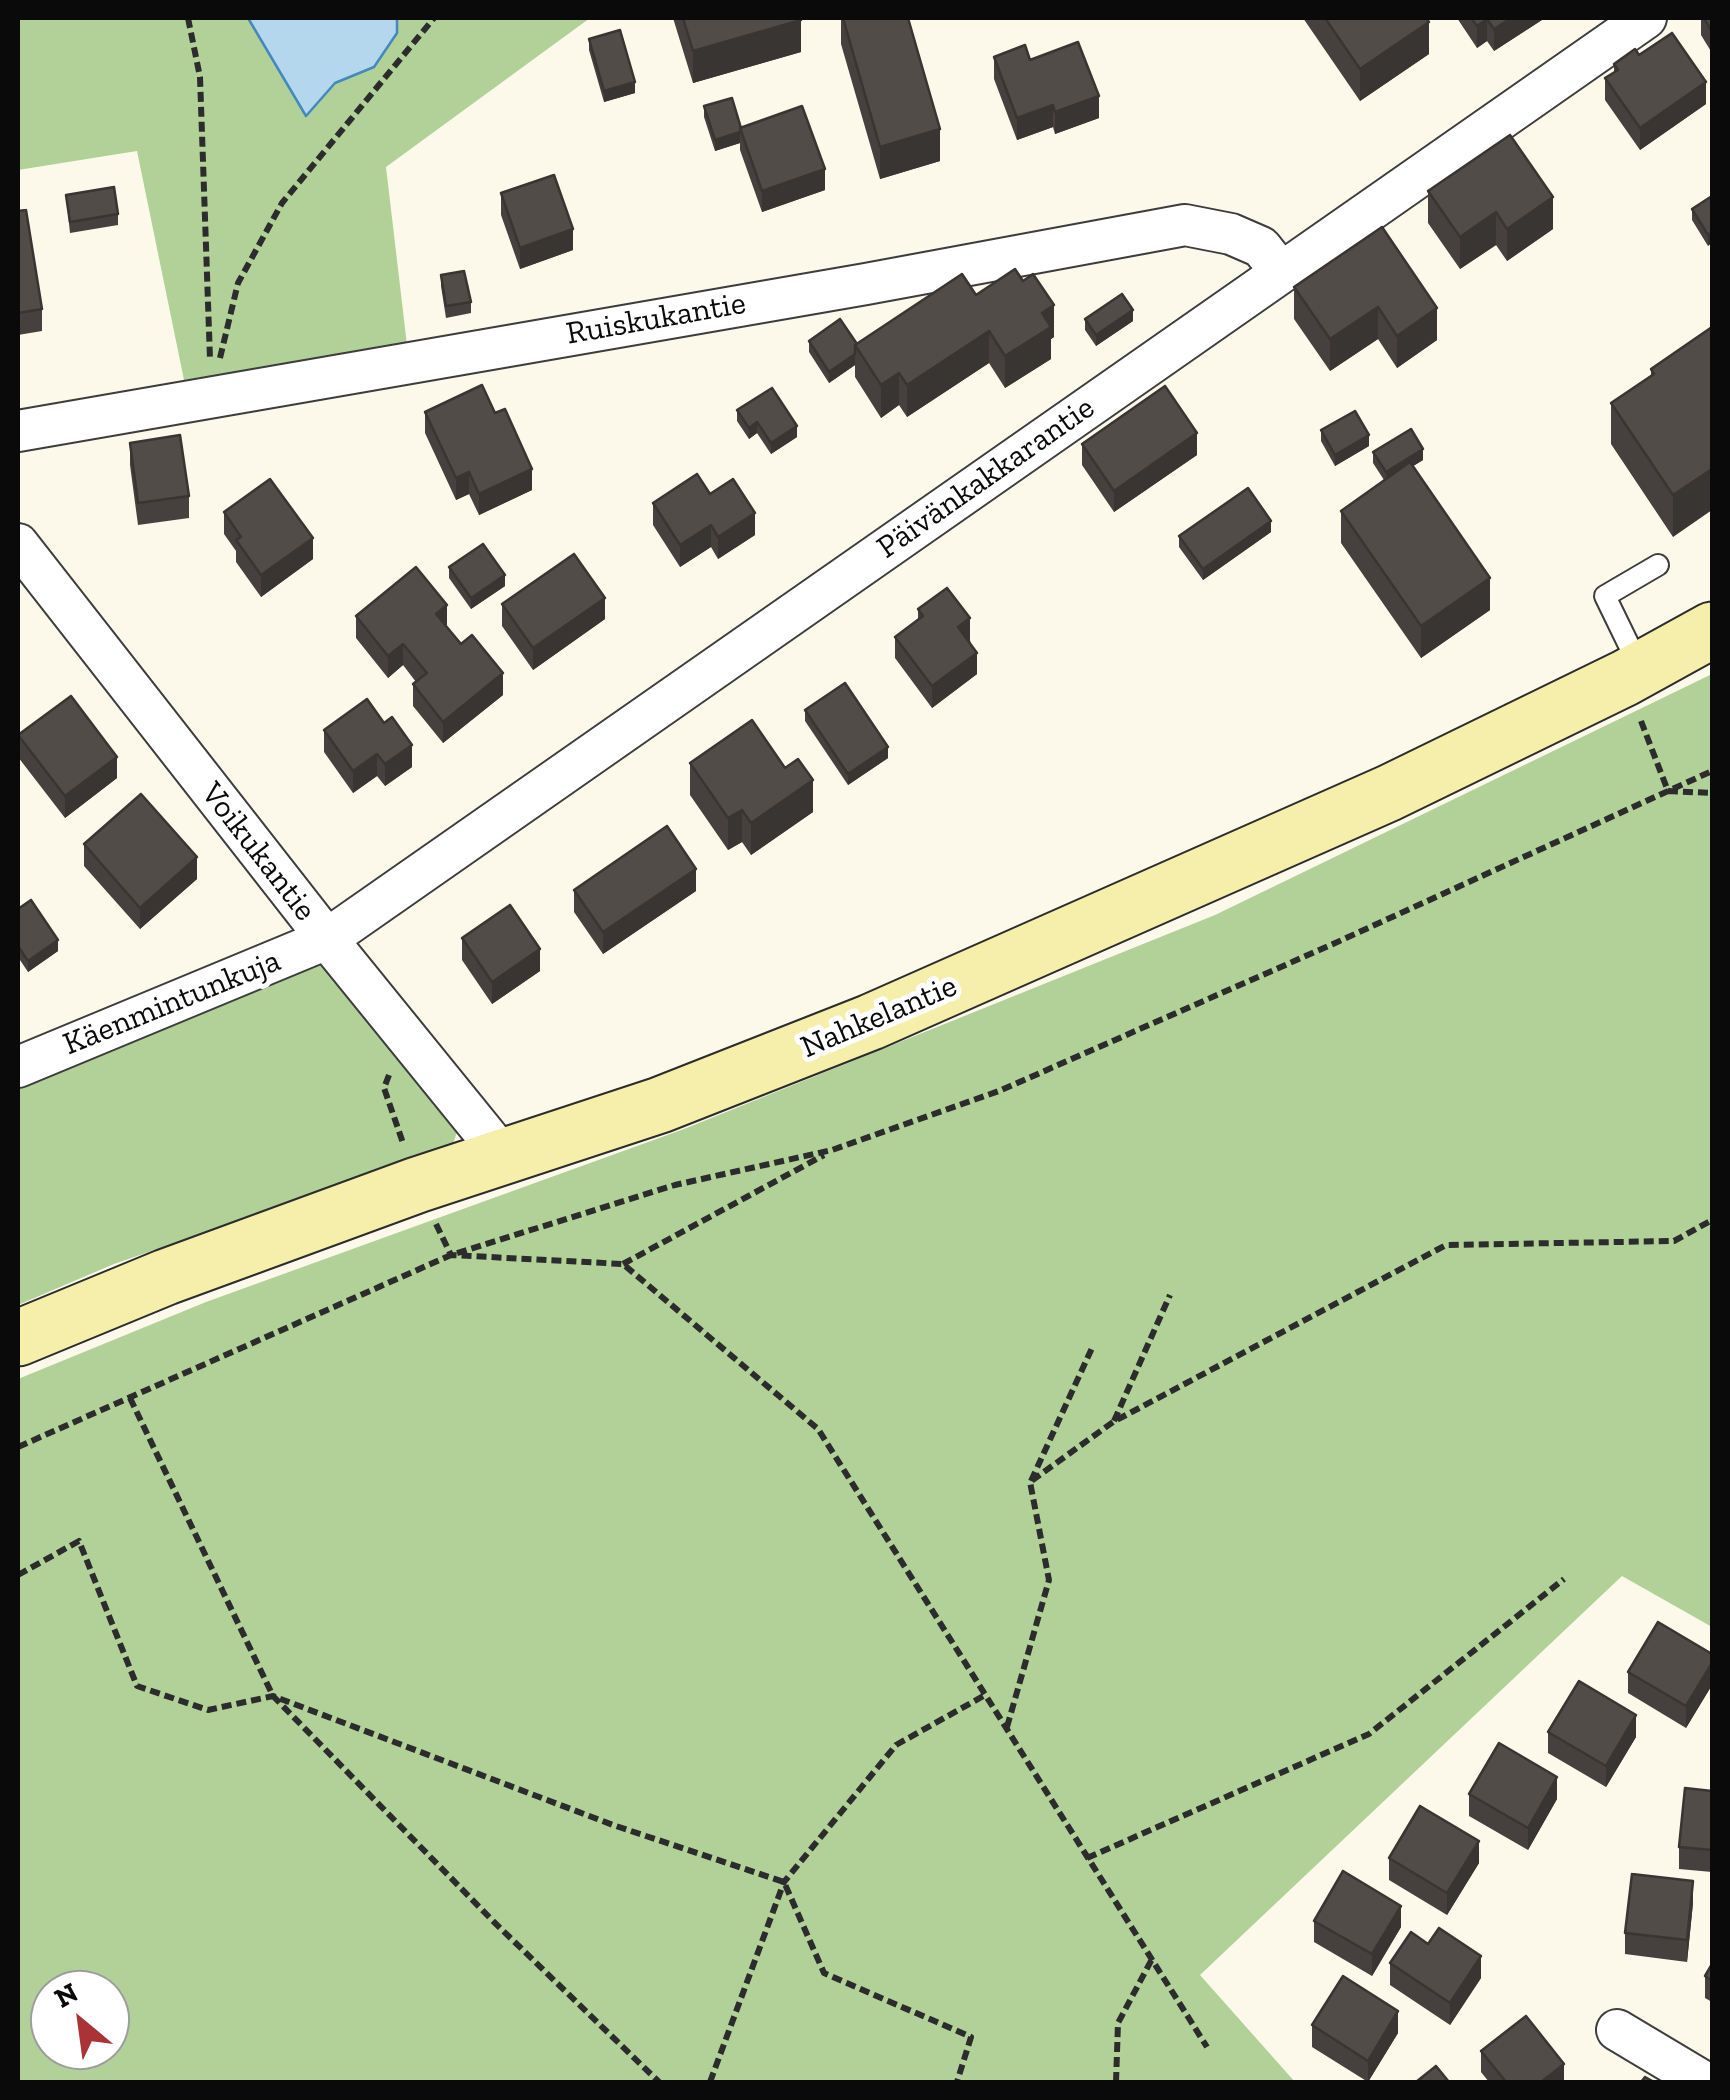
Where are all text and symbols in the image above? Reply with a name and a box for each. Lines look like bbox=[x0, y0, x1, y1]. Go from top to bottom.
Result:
street label: Ruiskukantie bbox=[563, 284, 749, 354]
street label: Päivänkakkarantie bbox=[870, 389, 1102, 567]
street label: Voikukantie bbox=[192, 775, 324, 929]
street label: Käenmintunkuja bbox=[58, 942, 286, 1064]
street label: Nahkelantie bbox=[795, 967, 963, 1067]
north arrow bbox=[30, 1970, 130, 2070]
text: N bbox=[49, 1975, 83, 2015]

